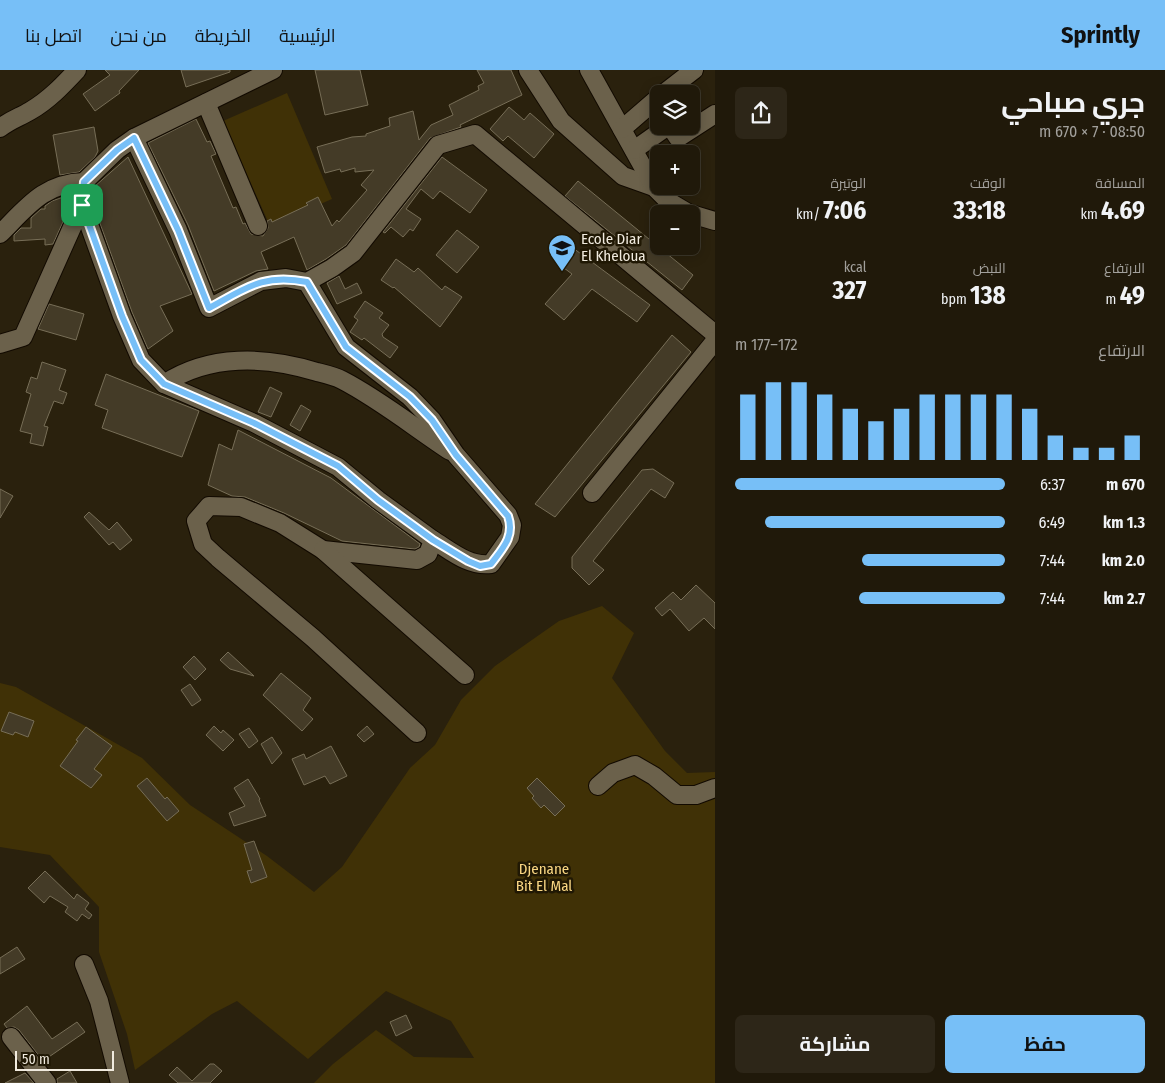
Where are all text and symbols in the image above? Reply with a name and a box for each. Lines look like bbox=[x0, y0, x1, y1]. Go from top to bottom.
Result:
text: Sprintly bbox=[1061, 21, 1140, 49]
text: اتصل بنا bbox=[25, 25, 82, 47]
text: من نحن bbox=[110, 25, 167, 47]
text: الخريطة bbox=[195, 25, 251, 47]
text: الرئيسية bbox=[279, 25, 336, 47]
map controls bbox=[650, 85, 700, 255]
button: layers bbox=[650, 85, 700, 135]
text: جري صباحي bbox=[1001, 86, 1145, 119]
button: share bbox=[735, 87, 787, 139]
text: 08:50 · 7 × 670 m bbox=[1039, 122, 1145, 141]
button: + bbox=[650, 145, 700, 195]
text: الوتيرة bbox=[830, 175, 866, 192]
text: الوقت bbox=[970, 175, 1006, 192]
text: المسافة bbox=[1095, 175, 1145, 192]
pin bbox=[61, 184, 103, 226]
icon: arrive bbox=[68, 191, 96, 219]
text: 7:06 bbox=[823, 196, 866, 226]
text: 33:18 bbox=[953, 196, 1006, 226]
text: 4.69 bbox=[1101, 196, 1145, 226]
button: − bbox=[650, 205, 700, 255]
text: /km bbox=[796, 206, 823, 223]
text: km bbox=[1080, 206, 1101, 223]
place label: Ecole Diar El Kheloua bbox=[581, 230, 646, 265]
school or university icon: Ecole Diar El Kheloua bbox=[547, 233, 577, 272]
text: kcal bbox=[844, 259, 866, 276]
text: النبض bbox=[973, 260, 1006, 277]
text: الارتفاع bbox=[1104, 260, 1145, 277]
text: 327 bbox=[833, 276, 866, 306]
text: 138 bbox=[970, 281, 1006, 311]
text: 49 bbox=[1120, 281, 1145, 311]
text: bpm bbox=[941, 291, 970, 308]
text: m bbox=[1106, 291, 1120, 308]
text: 172–177 m bbox=[735, 335, 798, 354]
text: الارتفاع bbox=[1098, 341, 1145, 360]
text: 6:37 bbox=[1040, 475, 1065, 494]
text: 670 m bbox=[1106, 475, 1145, 494]
text: 6:49 bbox=[1039, 513, 1065, 532]
text: 1.3 km bbox=[1103, 513, 1145, 532]
text: 7:44 bbox=[1040, 551, 1065, 570]
text: 2.0 km bbox=[1102, 551, 1145, 570]
text: 7:44 bbox=[1040, 589, 1065, 608]
text: 2.7 km bbox=[1103, 589, 1145, 608]
park label: Djenane Bit El Mal bbox=[516, 860, 572, 895]
button: مشاركة bbox=[735, 1015, 935, 1073]
button: حفظ bbox=[945, 1015, 1145, 1073]
scale bar bbox=[15, 1048, 114, 1071]
text: 50 m bbox=[22, 1051, 50, 1068]

